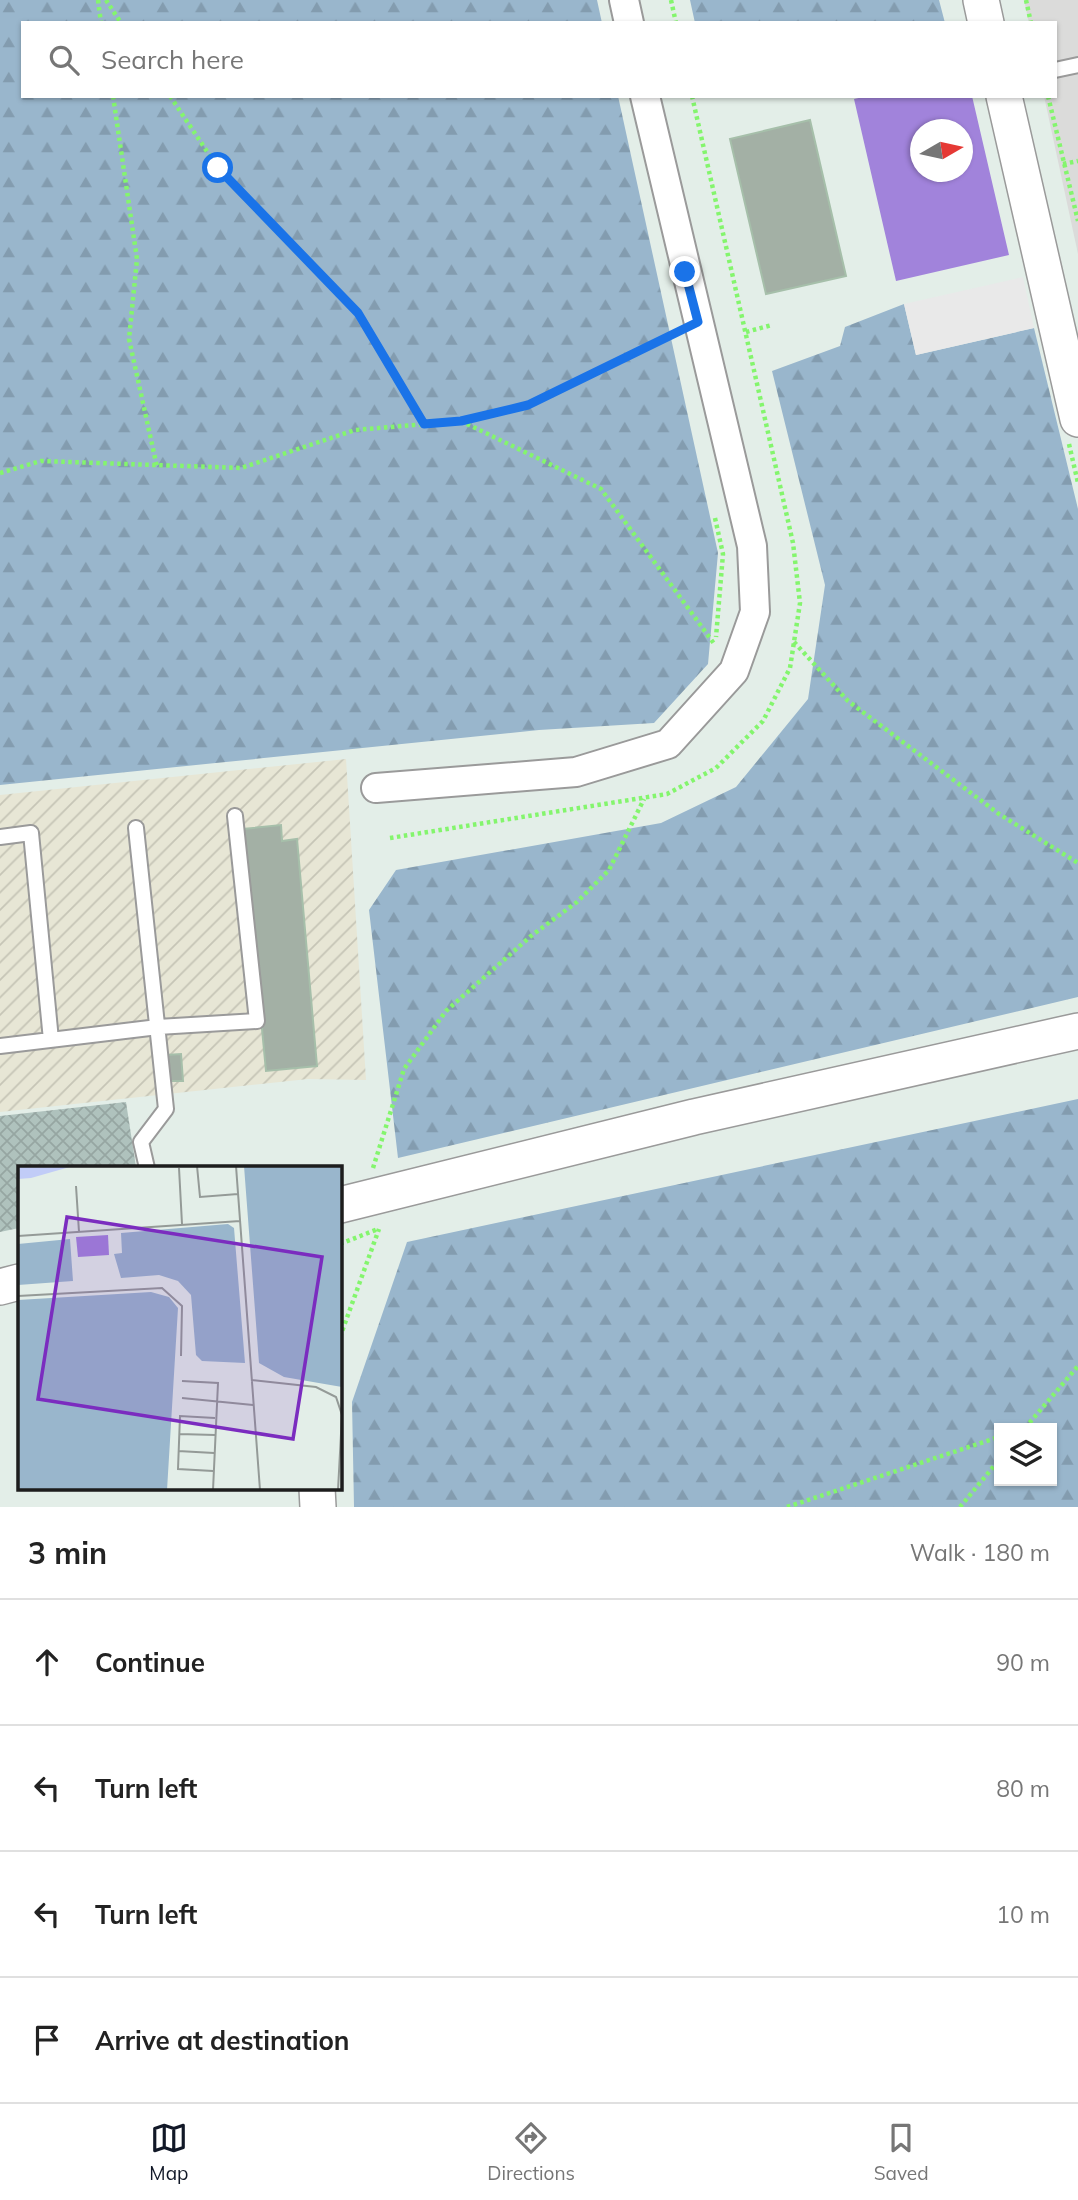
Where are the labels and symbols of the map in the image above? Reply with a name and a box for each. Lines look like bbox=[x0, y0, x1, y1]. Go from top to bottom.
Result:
north arrow bbox=[910, 119, 973, 182]
route start bbox=[202, 152, 233, 183]
route end bbox=[669, 256, 700, 287]
inset map bbox=[18, 1166, 341, 1490]

